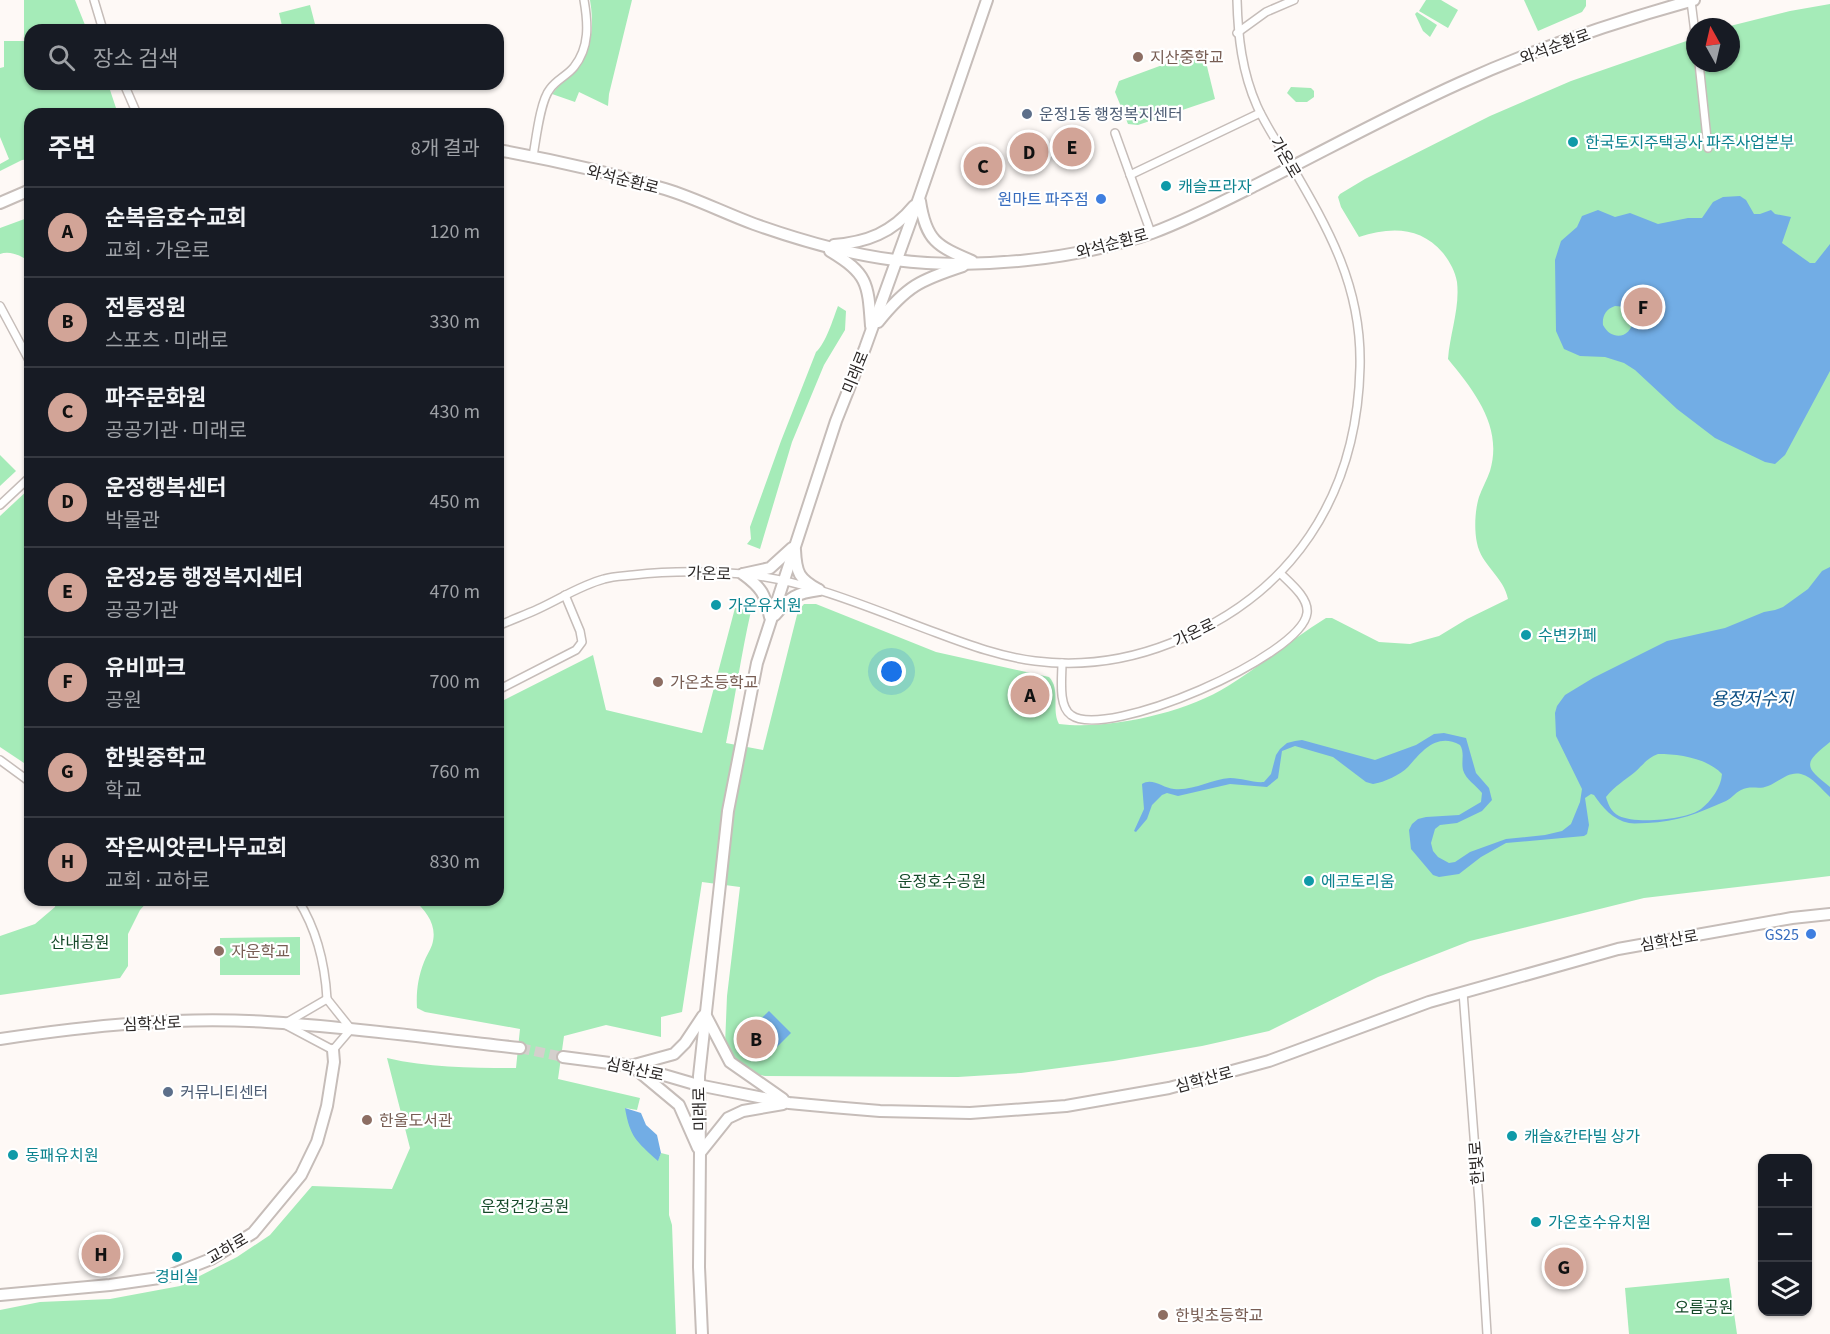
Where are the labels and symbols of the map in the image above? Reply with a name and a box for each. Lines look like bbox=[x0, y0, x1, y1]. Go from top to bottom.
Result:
north arrow bbox=[1686, 18, 1740, 72]
street label: 와석순환로 bbox=[1517, 24, 1594, 70]
place label: 지산중학교 bbox=[1150, 47, 1224, 69]
marker: 지산중학교 bbox=[1131, 50, 1145, 64]
place label: 운정1동 행정복지센터 bbox=[1039, 104, 1183, 126]
marker: 운정1동 행정복지센터 bbox=[1020, 107, 1034, 121]
pin: E bbox=[1052, 124, 1092, 170]
pin: D bbox=[1010, 130, 1048, 174]
place label: 한국토지주택공사 파주사업본부 bbox=[1585, 132, 1795, 154]
street label: 가온로 bbox=[1265, 133, 1306, 182]
marker: 한국토지주택공사 파주사업본부 bbox=[1566, 135, 1580, 149]
pin: C bbox=[964, 144, 1002, 188]
street label: 와석순환로 bbox=[584, 160, 661, 200]
place label: 캐슬프라자 bbox=[1178, 176, 1252, 198]
marker: 캐슬프라자 bbox=[1159, 179, 1173, 193]
place label: 원마트 파주점 bbox=[997, 189, 1089, 211]
marker: 원마트 파주점 bbox=[1094, 192, 1108, 206]
street label: 와석순환로 bbox=[1074, 224, 1151, 264]
pin: F bbox=[1624, 284, 1662, 330]
street label: 미래로 bbox=[837, 348, 875, 397]
street label: 가온로 bbox=[687, 562, 732, 586]
place label: 가온유치원 bbox=[728, 595, 802, 617]
marker: 가온유치원 bbox=[709, 598, 723, 612]
street label: 가온로 bbox=[1170, 613, 1219, 652]
place label: 수변카페 bbox=[1538, 625, 1597, 647]
marker: 수변카페 bbox=[1519, 628, 1533, 642]
your location bbox=[877, 657, 906, 686]
place label: 가온초등학교 bbox=[670, 672, 758, 694]
pin: A bbox=[1010, 672, 1050, 718]
marker: 가온초등학교 bbox=[651, 675, 665, 689]
water label: 용정저수지 bbox=[1711, 687, 1795, 712]
park label: 운정호수공원 bbox=[898, 871, 986, 893]
place label: 에코토리움 bbox=[1321, 871, 1395, 893]
marker: 에코토리움 bbox=[1302, 874, 1316, 888]
place label: GS25 bbox=[1765, 924, 1799, 946]
street label: 심학산로 bbox=[1638, 925, 1700, 957]
marker: GS25 bbox=[1804, 927, 1818, 941]
park label: 산내공원 bbox=[51, 932, 109, 954]
place label: 자운학교 bbox=[231, 941, 290, 963]
marker: 자운학교 bbox=[212, 944, 226, 958]
street label: 심학산로 bbox=[122, 1011, 182, 1037]
pin: B bbox=[736, 1016, 776, 1062]
street label: 심학산로 bbox=[604, 1053, 666, 1087]
street label: 심학산로 bbox=[1173, 1062, 1236, 1098]
place label: 커뮤니티센터 bbox=[180, 1082, 268, 1104]
marker: 커뮤니티센터 bbox=[161, 1085, 175, 1099]
street label: 미래로 bbox=[689, 1086, 711, 1131]
place label: 한울도서관 bbox=[379, 1110, 453, 1132]
marker: 한울도서관 bbox=[360, 1113, 374, 1127]
place label: 캐슬&칸타빌 상가 bbox=[1524, 1126, 1640, 1148]
marker: 캐슬&칸타빌 상가 bbox=[1505, 1129, 1519, 1143]
street label: 한빛로 bbox=[1464, 1140, 1490, 1186]
place label: 동패유치원 bbox=[25, 1145, 99, 1167]
marker: 동패유치원 bbox=[6, 1148, 20, 1162]
park label: 운정건강공원 bbox=[481, 1196, 569, 1218]
place label: 가온호수유치원 bbox=[1548, 1212, 1651, 1234]
marker: 가온호수유치원 bbox=[1529, 1215, 1543, 1229]
street label: 교하로 bbox=[203, 1228, 252, 1269]
pin: H bbox=[82, 1232, 120, 1276]
pin: G bbox=[1544, 1244, 1584, 1290]
marker: 경비실 bbox=[170, 1250, 184, 1264]
place label: 경비실 bbox=[155, 1266, 199, 1288]
park label: 오름공원 bbox=[1675, 1297, 1733, 1319]
place label: 한빛초등학교 bbox=[1175, 1305, 1263, 1327]
marker: 한빛초등학교 bbox=[1156, 1308, 1170, 1322]

